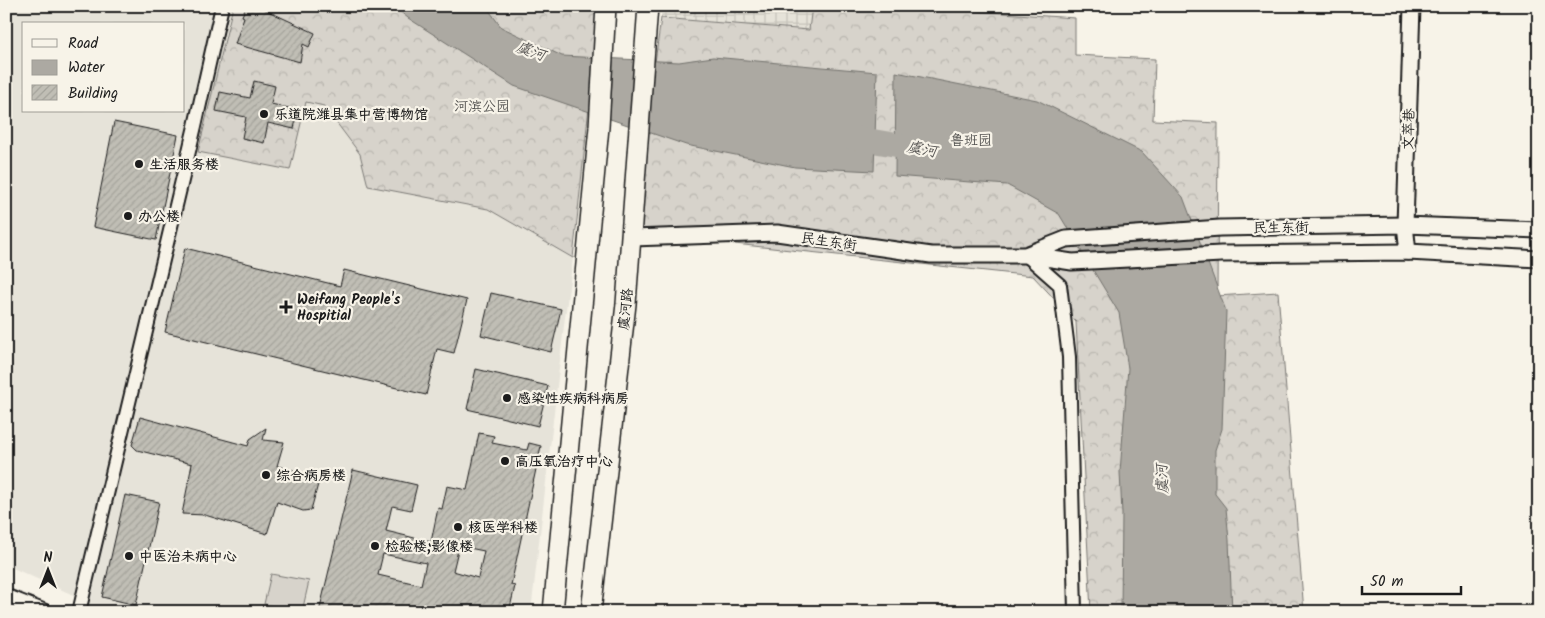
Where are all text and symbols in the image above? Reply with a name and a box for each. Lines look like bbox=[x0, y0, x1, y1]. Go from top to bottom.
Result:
legend bbox=[22, 22, 185, 112]
text: Road bbox=[68, 32, 99, 56]
water label: 虞河 bbox=[513, 36, 552, 69]
text: Water bbox=[68, 56, 105, 80]
text: Building bbox=[68, 82, 118, 106]
park label: 河滨公园 bbox=[454, 96, 510, 118]
place label: 乐道院潍县集中营博物馆 bbox=[274, 104, 428, 126]
street label: 文萃巷 bbox=[1397, 107, 1421, 150]
marker: 乐道院潍县集中营博物馆 bbox=[258, 108, 270, 120]
park label: 鲁班园 bbox=[950, 130, 992, 152]
water label: 虞河 bbox=[905, 136, 942, 165]
place label: 生活服务楼 bbox=[149, 154, 219, 176]
marker: 生活服务楼 bbox=[133, 158, 145, 170]
place label: 办公楼 bbox=[138, 206, 180, 228]
marker: 办公楼 bbox=[122, 210, 134, 222]
street label: 民生东街 bbox=[1253, 217, 1309, 239]
street label: 民生东街 bbox=[800, 227, 858, 257]
street label: 虞河路 bbox=[613, 287, 639, 331]
place label: Weifang People's Hospitial bbox=[297, 289, 401, 327]
marker: Weifang People's Hospitial bbox=[279, 300, 293, 314]
place label: 感染性疾病科病房 bbox=[517, 388, 629, 410]
marker: 感染性疾病科病房 bbox=[501, 392, 513, 404]
place label: 高压氧治疗中心 bbox=[515, 451, 613, 473]
marker: 高压氧治疗中心 bbox=[499, 455, 511, 467]
water label: 虞河 bbox=[1150, 460, 1176, 495]
place label: 综合病房楼 bbox=[276, 465, 346, 487]
marker: 综合病房楼 bbox=[260, 469, 272, 481]
place label: 核医学科楼 bbox=[468, 517, 538, 539]
marker: 核医学科楼 bbox=[452, 521, 464, 533]
place label: 检验楼;影像楼 bbox=[385, 536, 473, 558]
marker: 检验楼;影像楼 bbox=[369, 540, 381, 552]
north arrow bbox=[22, 546, 72, 596]
place label: 中医治未病中心 bbox=[139, 546, 237, 568]
text: N bbox=[44, 547, 53, 569]
marker: 中医治未病中心 bbox=[123, 550, 135, 562]
scale bar bbox=[1362, 563, 1461, 595]
text: 50 m bbox=[1370, 570, 1404, 594]

